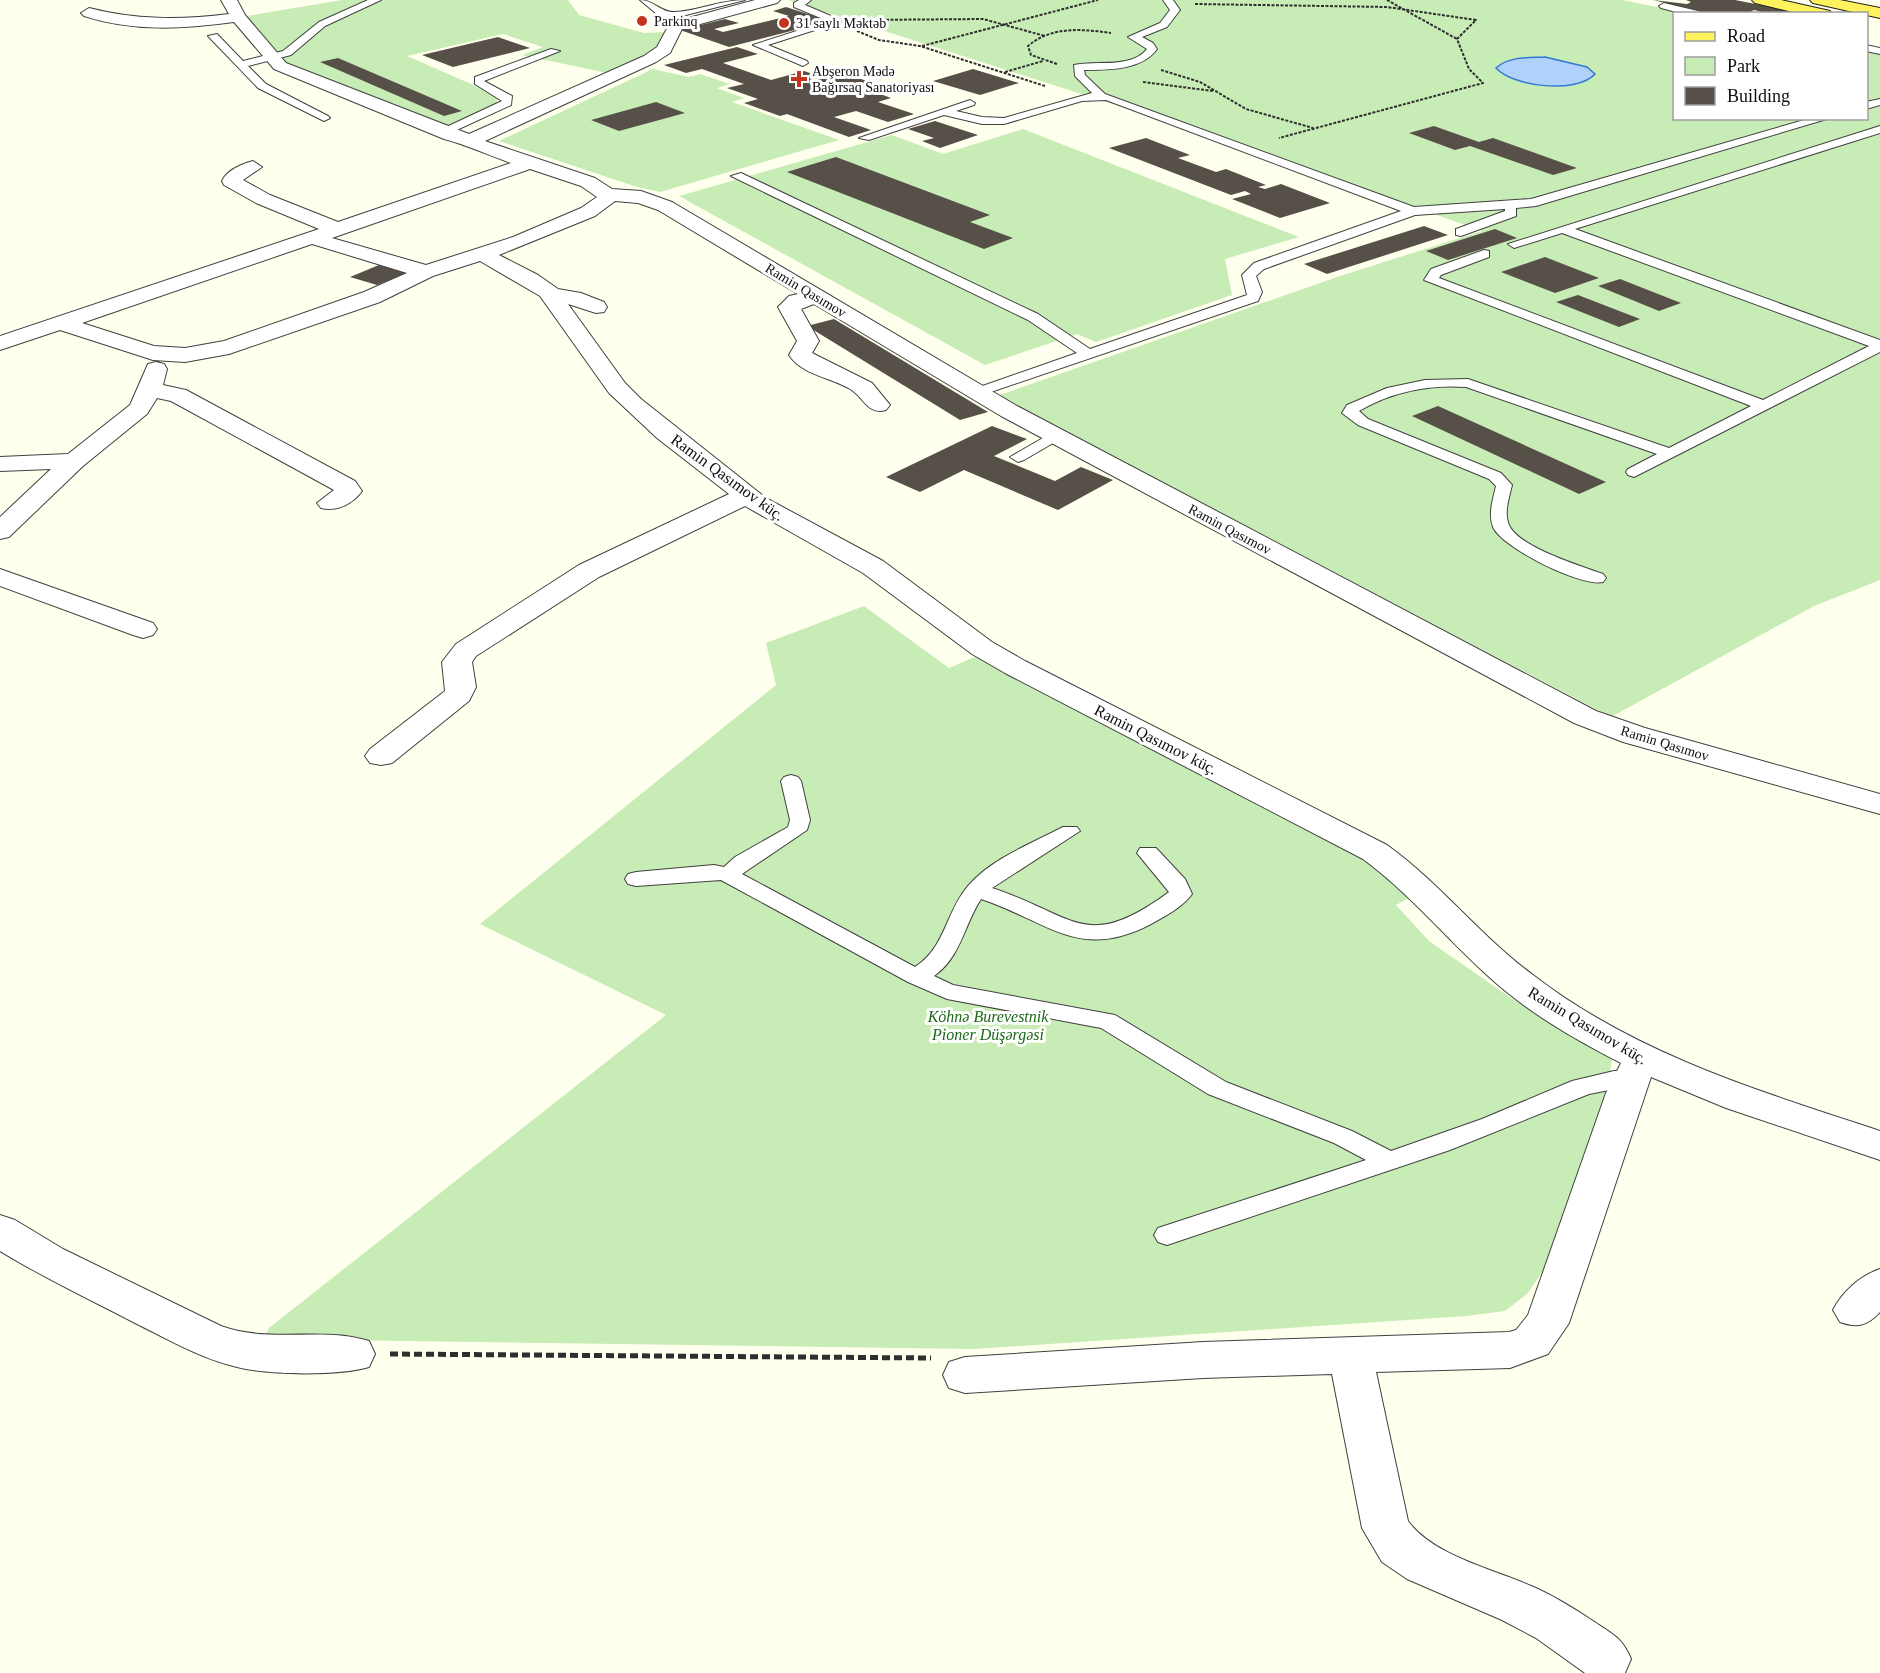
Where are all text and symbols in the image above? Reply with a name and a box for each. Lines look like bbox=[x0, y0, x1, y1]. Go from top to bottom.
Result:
legend bbox=[1673, 12, 1868, 120]
marker: Parkinq bbox=[635, 14, 649, 28]
place label: Parkinq bbox=[654, 14, 698, 29]
marker: 31 saylı Məktəb bbox=[777, 16, 791, 30]
place label: 31 saylı Məktəb bbox=[796, 16, 886, 31]
text: Road bbox=[1727, 26, 1765, 46]
text: Park bbox=[1727, 56, 1760, 76]
place label: Abşeron Mədə Bağırsaq Sanatoriyası bbox=[812, 64, 935, 95]
marker: Abşeron Mədə Bağırsaq Sanatoriyası bbox=[790, 70, 808, 88]
text: Building bbox=[1727, 86, 1790, 106]
street label: Ramin Qasımov bbox=[763, 260, 849, 320]
street label: Ramin Qasımov küç. bbox=[667, 431, 788, 525]
street label: Ramin Qasımov bbox=[1186, 501, 1274, 558]
street label: Ramin Qasımov küç. bbox=[1091, 701, 1220, 779]
street label: Ramin Qasımov bbox=[1619, 723, 1711, 764]
street label: Ramin Qasımov küç. bbox=[1525, 983, 1650, 1068]
park label: Köhnə Burevestnik Pioner Düşərgəsi bbox=[927, 1008, 1049, 1044]

